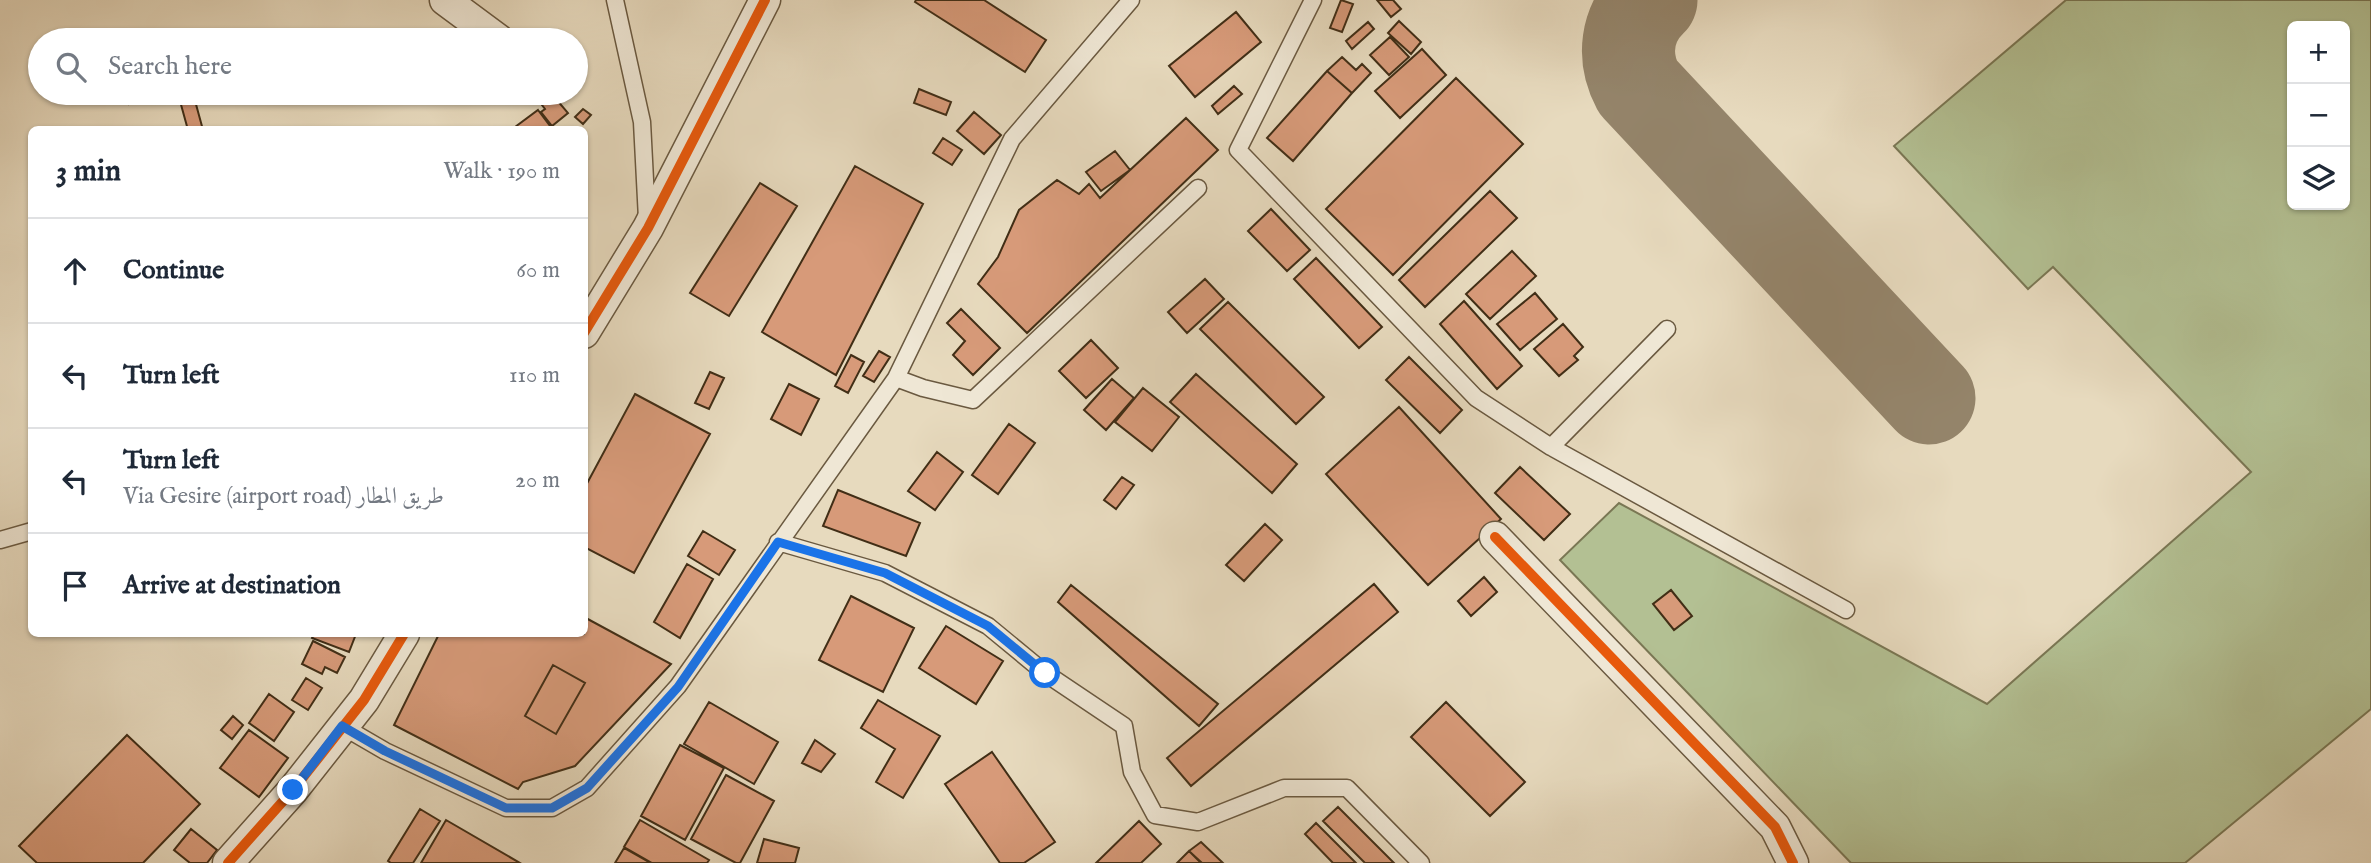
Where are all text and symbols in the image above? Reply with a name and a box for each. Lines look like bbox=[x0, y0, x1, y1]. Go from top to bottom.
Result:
map controls bbox=[2287, 21, 2350, 210]
button: + bbox=[2287, 21, 2350, 84]
search box bbox=[28, 28, 588, 105]
icon: search bbox=[52, 48, 90, 86]
text: Search here bbox=[108, 50, 232, 83]
button: − bbox=[2287, 84, 2350, 147]
button: layers bbox=[2287, 147, 2350, 210]
text: 3 min bbox=[56, 153, 121, 191]
text: Walk · 190 m bbox=[443, 157, 560, 186]
icon: ahead bbox=[56, 252, 94, 290]
text: Continue bbox=[123, 254, 224, 287]
text: 60 m bbox=[516, 256, 560, 285]
icon: left bbox=[56, 357, 94, 395]
text: Turn left bbox=[123, 359, 220, 392]
text: 110 m bbox=[509, 361, 560, 390]
text: Turn left bbox=[123, 444, 220, 477]
icon: left bbox=[56, 462, 94, 500]
text: 20 m bbox=[515, 466, 560, 495]
text: Via Gesire (airport road) طريق المطار bbox=[123, 482, 444, 511]
icon: arrive bbox=[56, 567, 94, 605]
text: Arrive at destination bbox=[123, 569, 341, 602]
route start bbox=[1029, 657, 1060, 688]
route end bbox=[277, 774, 308, 805]

